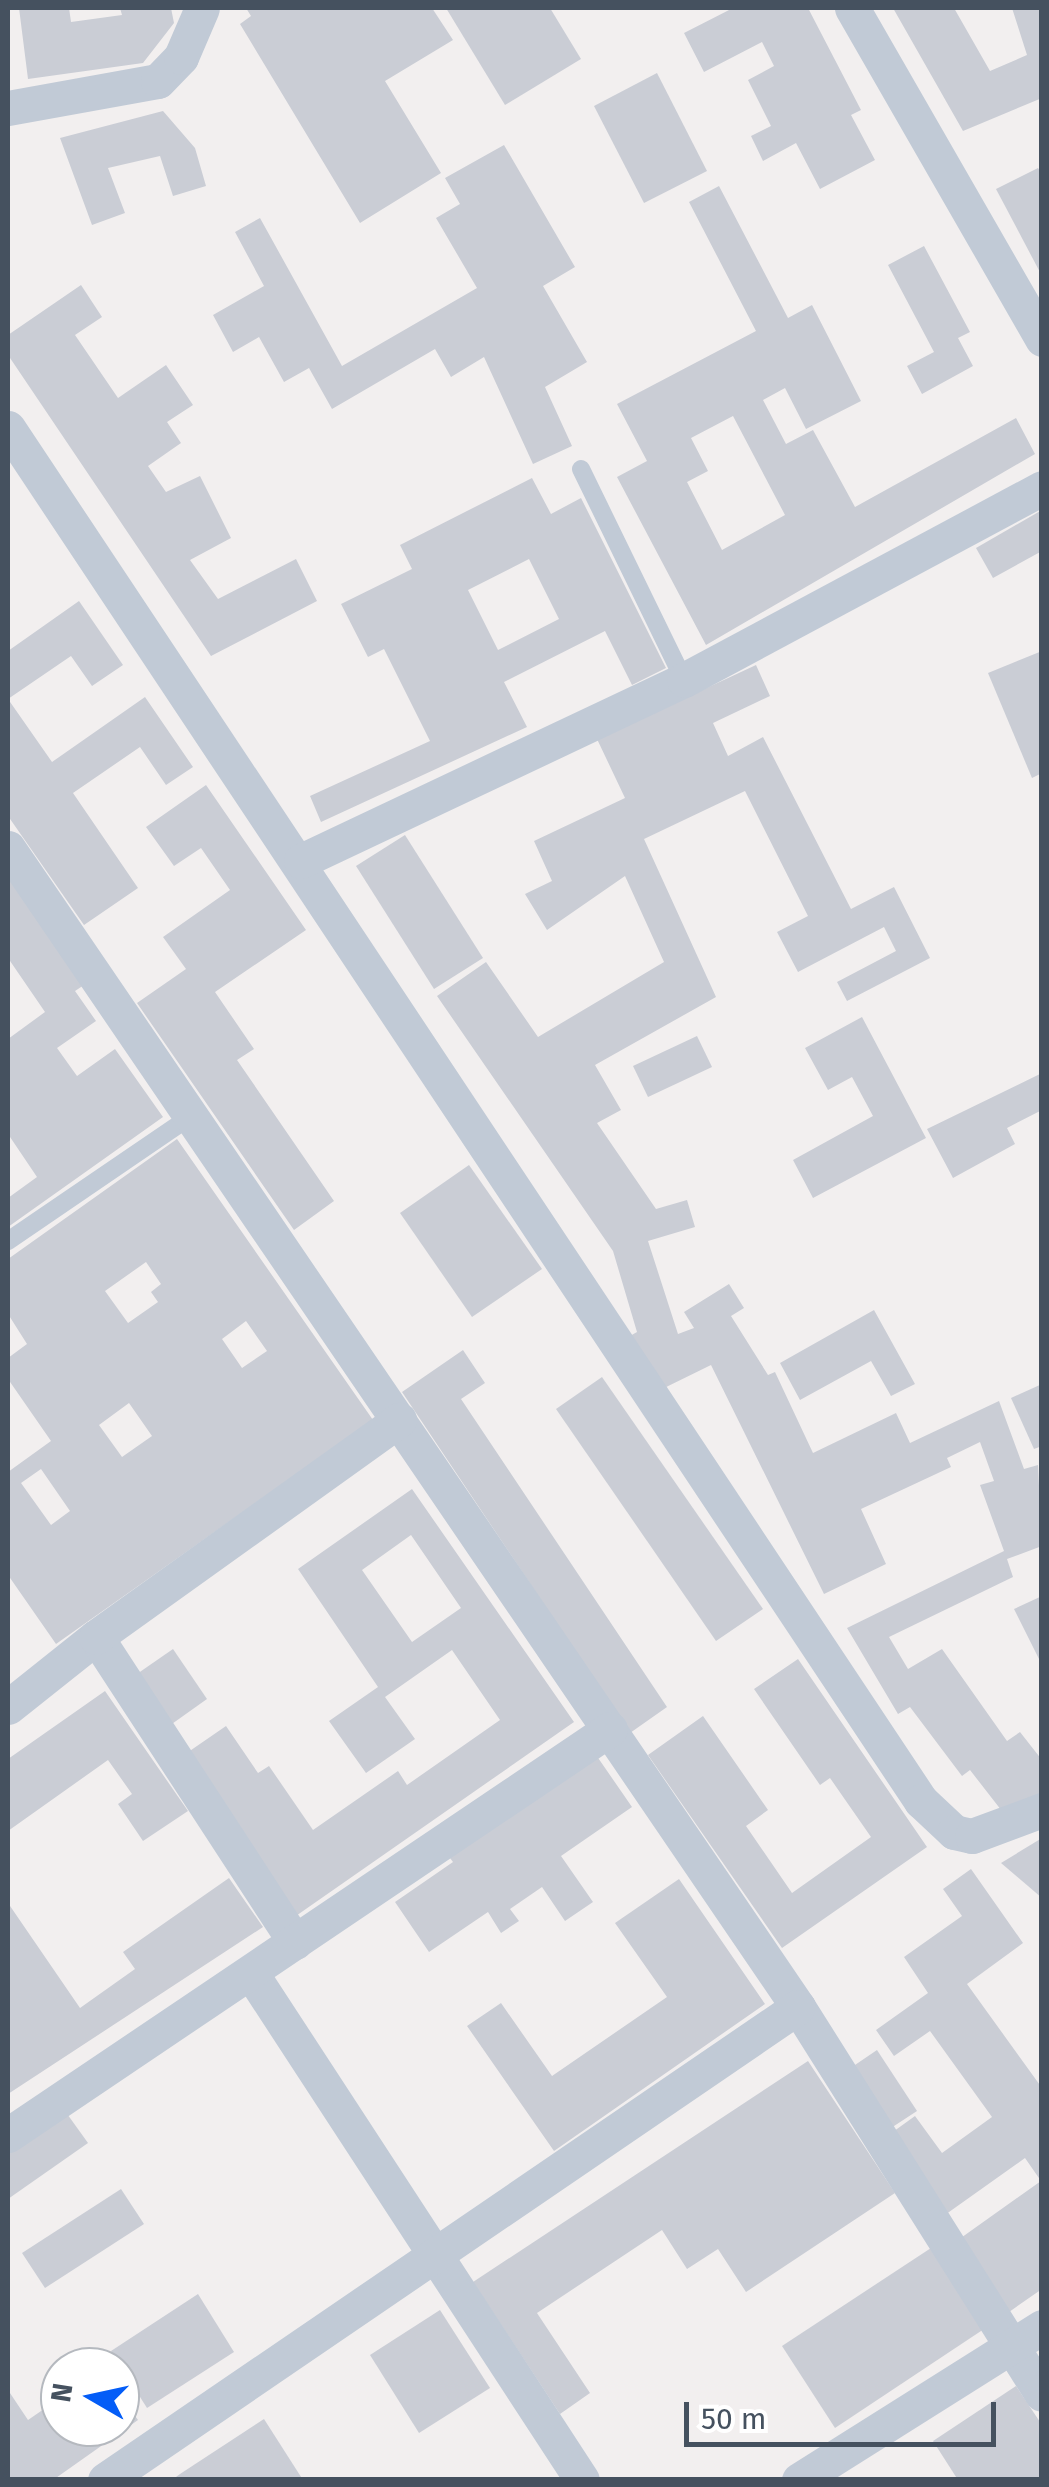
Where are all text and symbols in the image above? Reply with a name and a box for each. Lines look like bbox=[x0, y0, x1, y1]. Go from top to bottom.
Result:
north arrow bbox=[40, 2347, 140, 2447]
text: N bbox=[44, 2381, 80, 2404]
scale bar bbox=[689, 2382, 1002, 2444]
text: 50 m bbox=[701, 2401, 766, 2437]

